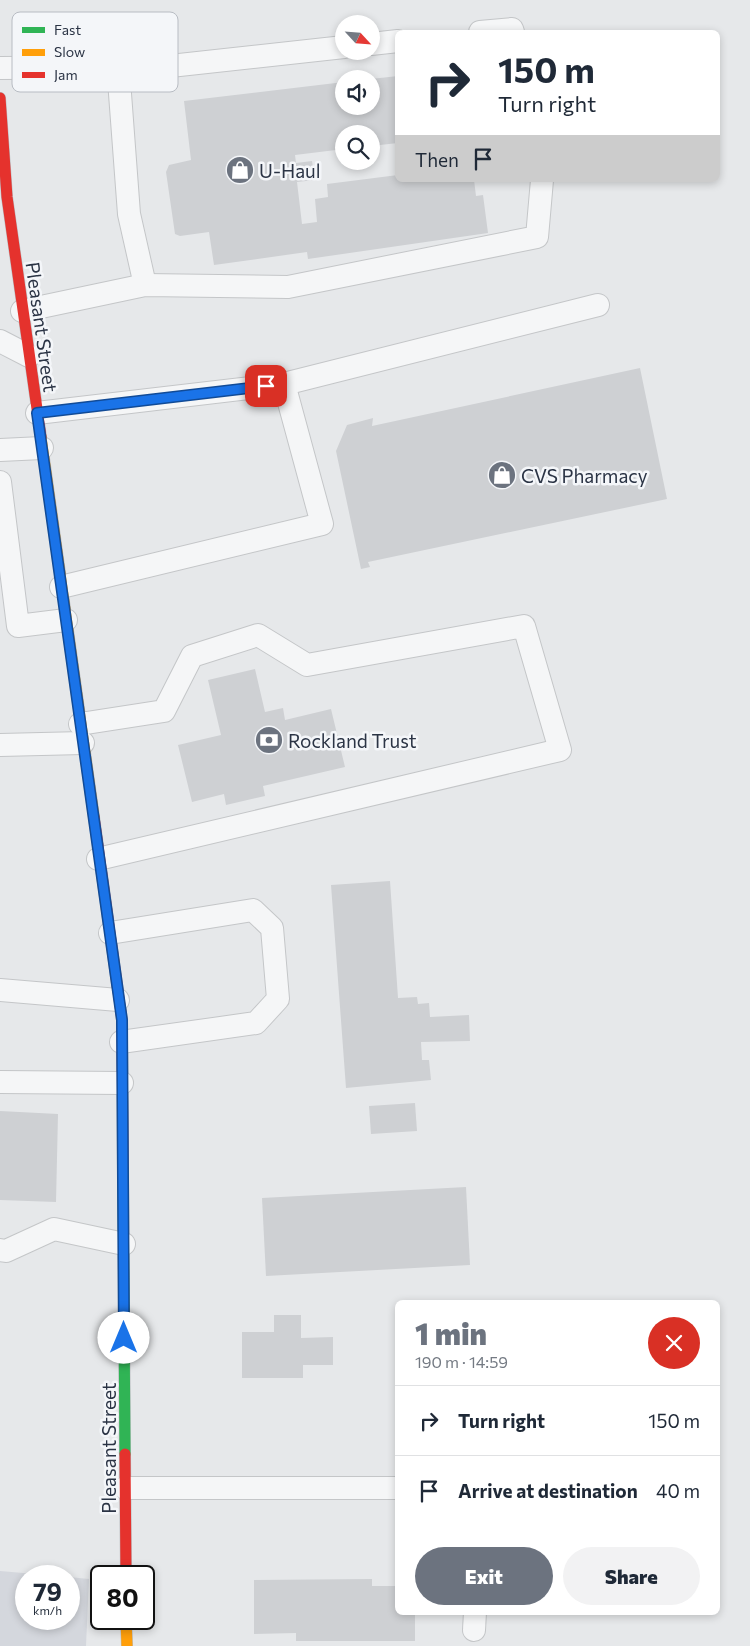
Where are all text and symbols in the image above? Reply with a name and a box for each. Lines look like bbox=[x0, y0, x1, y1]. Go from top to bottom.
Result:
legend bbox=[12, 12, 178, 92]
north arrow bbox=[335, 15, 380, 60]
map controls bbox=[335, 15, 380, 170]
text: Fast bbox=[54, 21, 81, 38]
text: Slow bbox=[54, 43, 85, 60]
text: 150 m bbox=[498, 47, 595, 90]
icon: right bbox=[415, 50, 480, 115]
text: Jam bbox=[54, 66, 78, 83]
button: sound bbox=[335, 70, 380, 115]
text: Turn right bbox=[498, 90, 596, 117]
button: search bbox=[335, 125, 380, 170]
icon: arrive bbox=[469, 145, 497, 173]
text: Then bbox=[415, 148, 459, 171]
shop icon: U-Haul bbox=[225, 155, 255, 185]
place label: U-Haul bbox=[259, 159, 321, 182]
street label: Pleasant Street bbox=[21, 260, 63, 394]
pin bbox=[245, 365, 287, 407]
icon: arrive bbox=[252, 372, 280, 400]
shop icon: CVS Pharmacy bbox=[487, 460, 517, 490]
place label: CVS Pharmacy bbox=[521, 464, 648, 487]
bank icon: Rockland Trust bbox=[254, 725, 284, 755]
place label: Rockland Trust bbox=[288, 729, 417, 752]
position arrow bbox=[97, 1311, 149, 1363]
text: 1 min bbox=[415, 1314, 487, 1351]
button: close bbox=[648, 1317, 700, 1369]
text: 190 m · 14:59 bbox=[415, 1352, 508, 1371]
street label: Pleasant Street bbox=[97, 1382, 120, 1514]
icon: right bbox=[415, 1407, 443, 1435]
text: Turn right bbox=[458, 1409, 545, 1432]
text: 150 m bbox=[648, 1409, 700, 1432]
icon: arrive bbox=[415, 1477, 443, 1505]
text: Arrive at destination bbox=[458, 1479, 638, 1502]
text: 40 m bbox=[656, 1479, 700, 1502]
button: Exit bbox=[415, 1547, 553, 1605]
button: Share bbox=[563, 1547, 700, 1605]
speed limit sign: 80 bbox=[90, 1565, 155, 1630]
text: 79 bbox=[33, 1576, 62, 1606]
text: km/h bbox=[33, 1603, 62, 1617]

